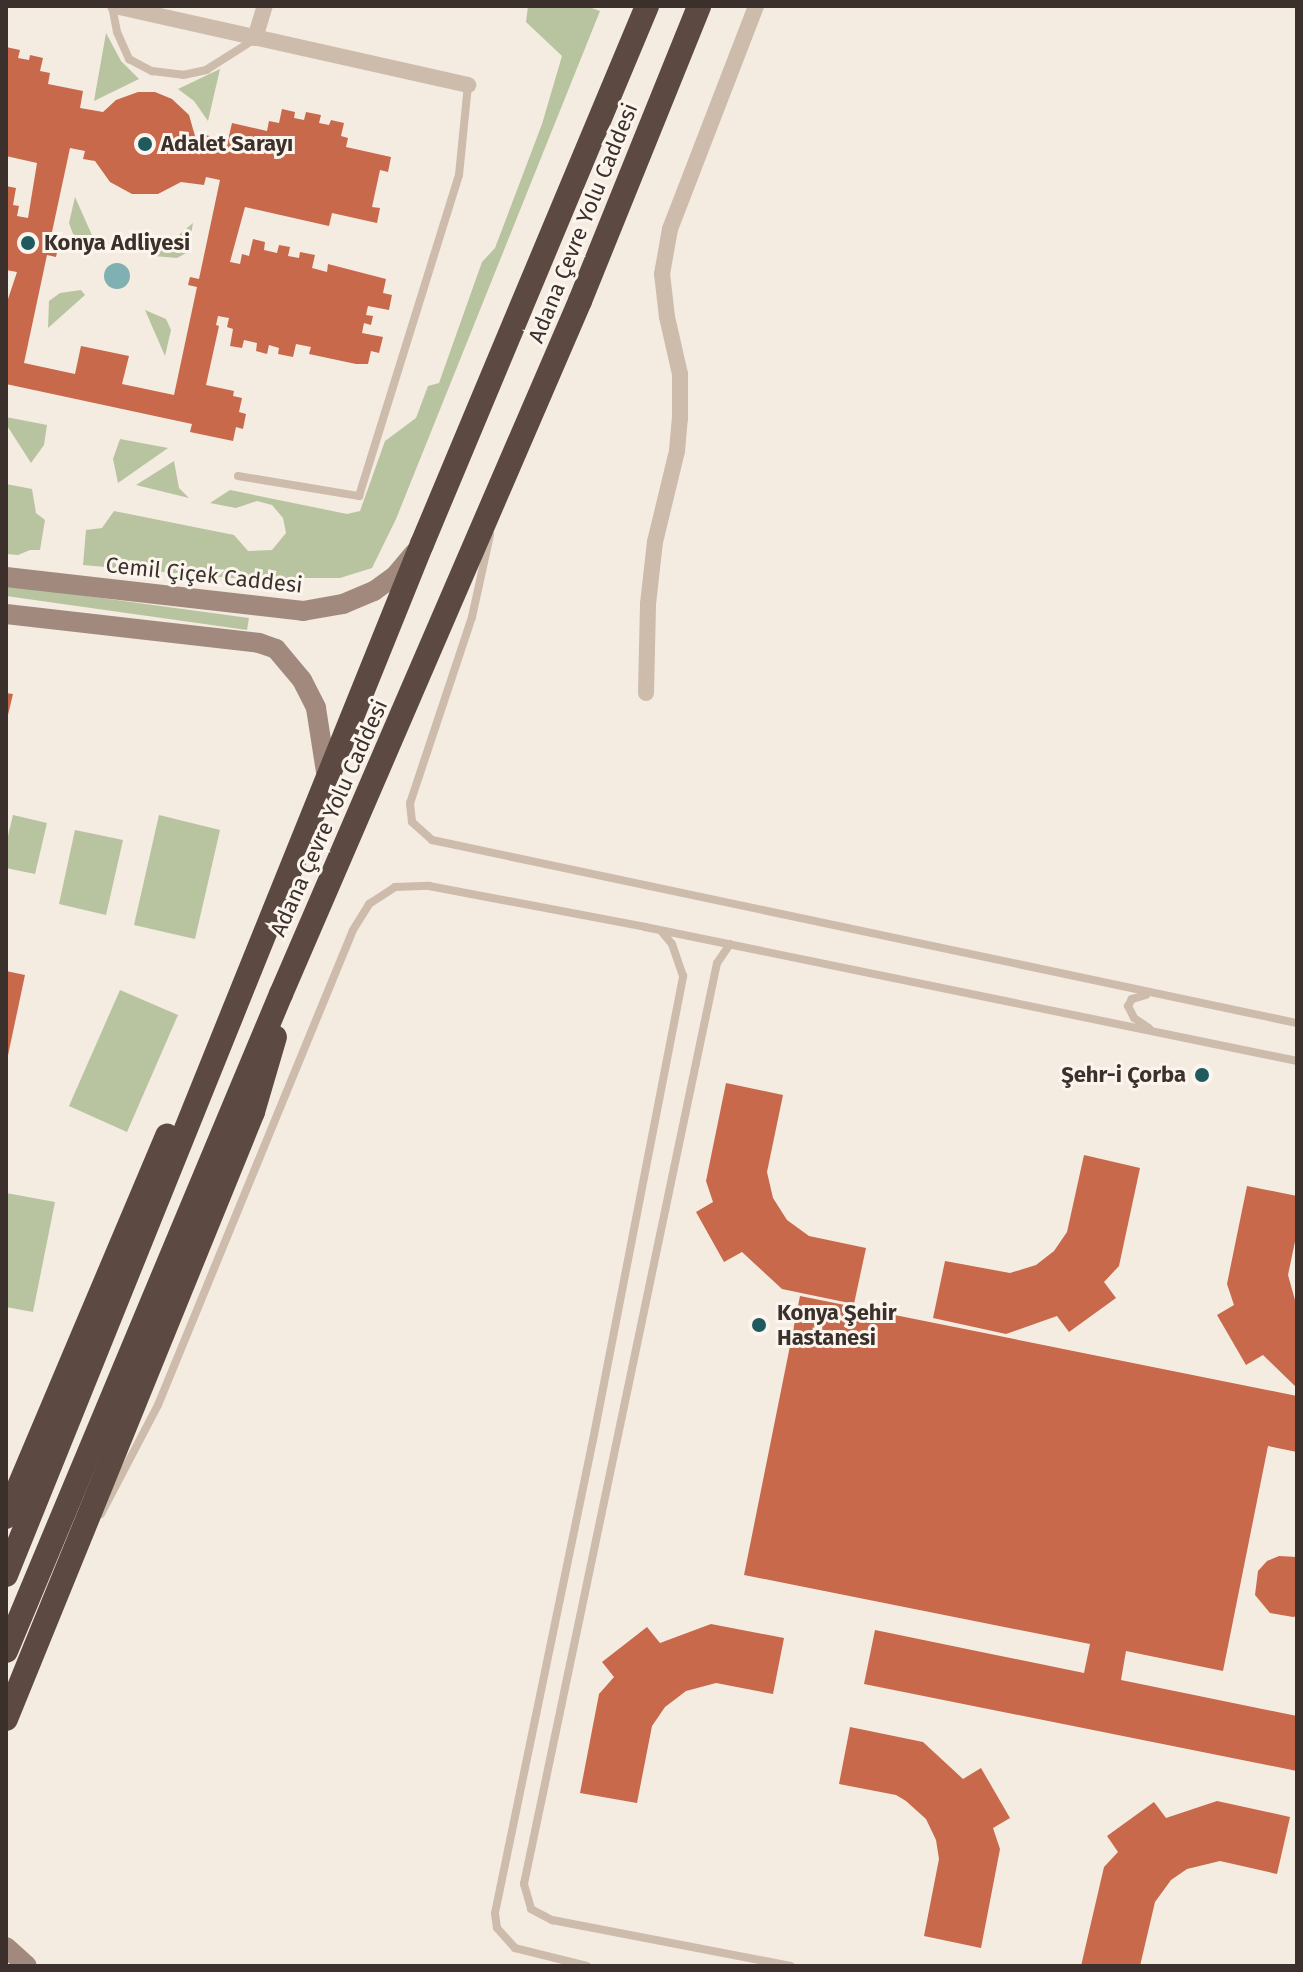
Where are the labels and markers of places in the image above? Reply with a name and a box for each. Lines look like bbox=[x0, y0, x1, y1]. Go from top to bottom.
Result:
place label: Adalet Sarayı bbox=[161, 131, 293, 157]
marker: Adalet Sarayı bbox=[136, 135, 154, 153]
place label: Konya Adliyesi bbox=[44, 230, 190, 256]
marker: Konya Adliyesi bbox=[19, 234, 37, 252]
place label: Şehr-i Çorba bbox=[1061, 1062, 1186, 1088]
marker: Şehr-i Çorba bbox=[1193, 1066, 1211, 1084]
place label: Konya Şehir Hastanesi bbox=[777, 1299, 897, 1350]
marker: Konya Şehir Hastanesi bbox=[748, 1314, 770, 1336]

